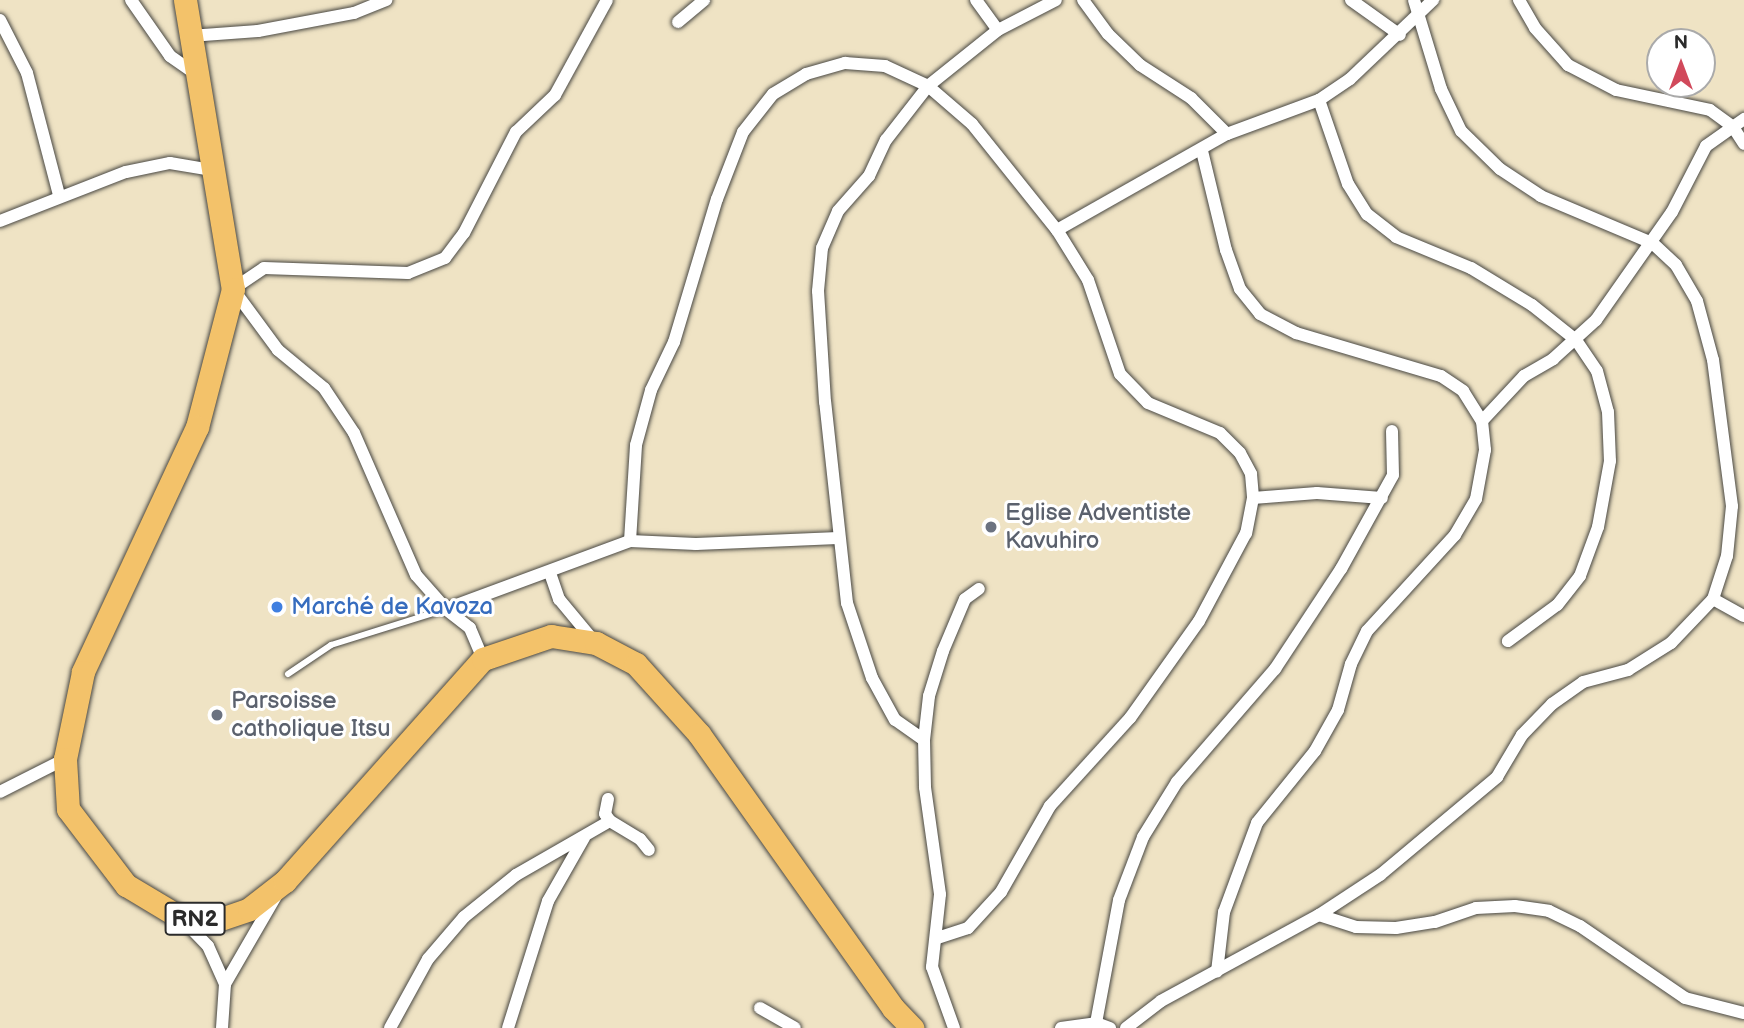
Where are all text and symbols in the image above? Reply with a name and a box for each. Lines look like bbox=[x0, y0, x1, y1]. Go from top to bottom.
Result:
north arrow bbox=[1646, 28, 1716, 98]
text: N bbox=[1674, 32, 1688, 55]
place label: Eglise Adventiste Kavuhiro bbox=[1005, 499, 1191, 555]
marker: Eglise Adventiste Kavuhiro bbox=[983, 519, 999, 535]
place label: Marché de Kavoza bbox=[291, 593, 493, 621]
marker: Marché de Kavoza bbox=[269, 599, 285, 615]
place label: Parsoisse catholique Itsu bbox=[231, 687, 391, 743]
marker: Parsoisse catholique Itsu bbox=[209, 707, 225, 723]
road number: RN2 bbox=[164, 900, 227, 938]

